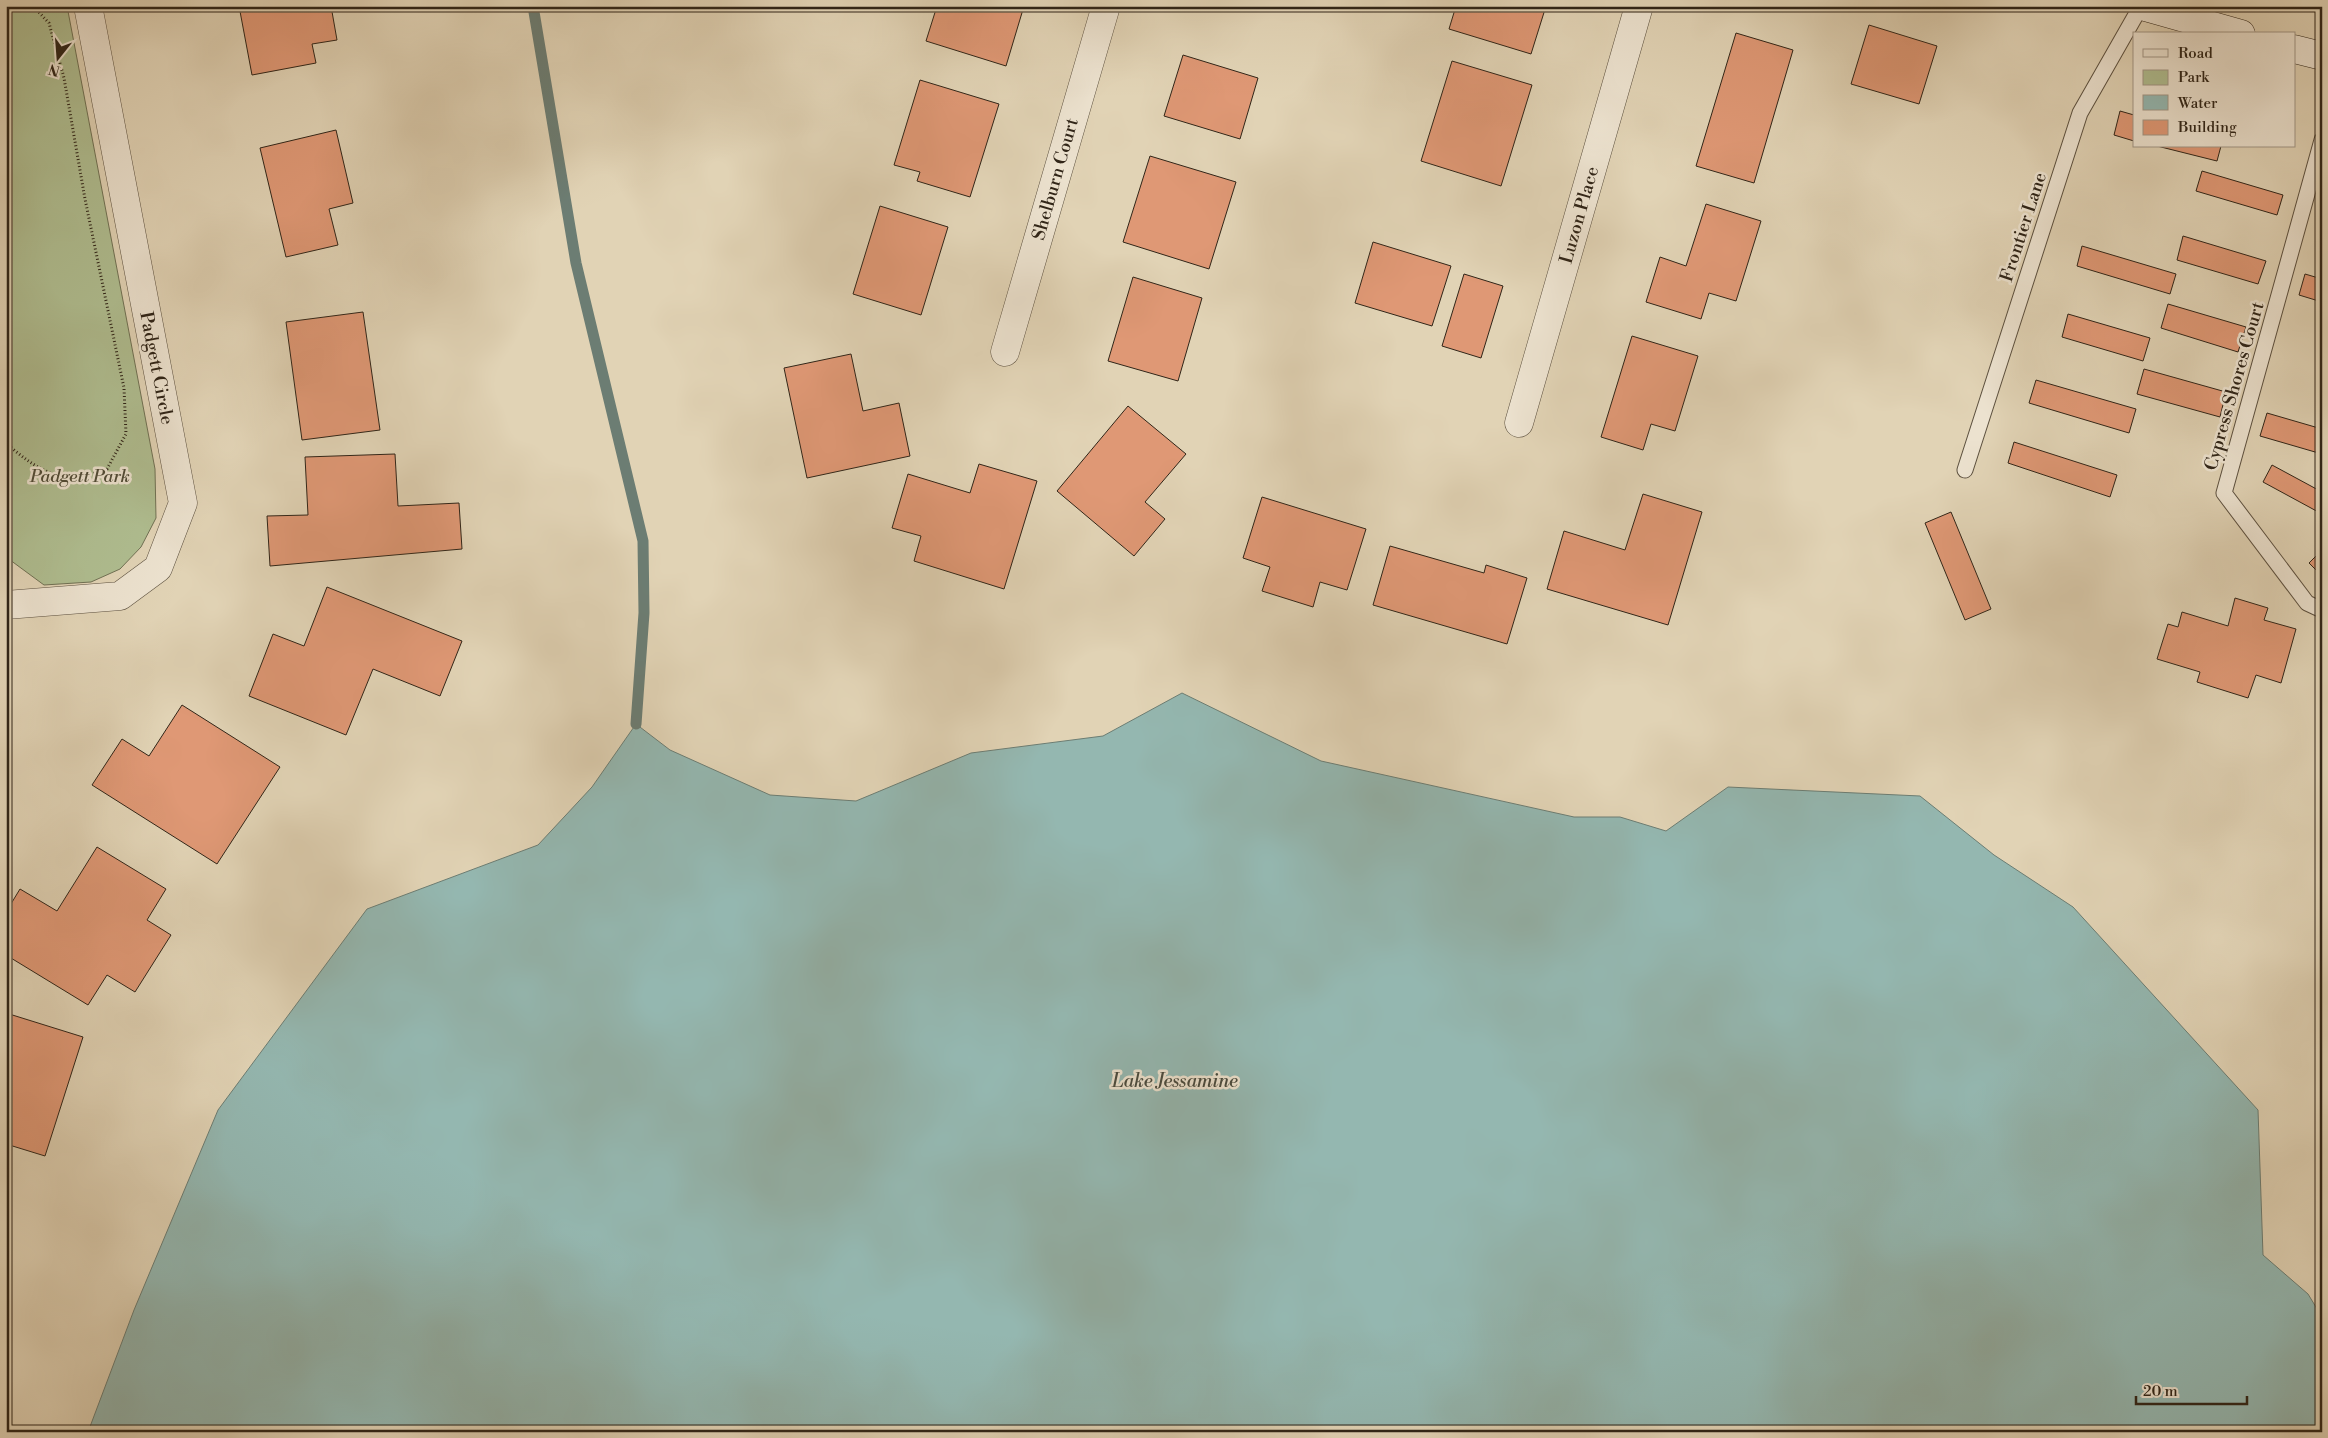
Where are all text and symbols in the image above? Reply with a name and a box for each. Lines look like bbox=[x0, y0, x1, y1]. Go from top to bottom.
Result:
north arrow bbox=[32, 32, 82, 82]
legend bbox=[2133, 32, 2296, 148]
text: Road bbox=[2178, 44, 2213, 63]
text: N bbox=[47, 59, 62, 80]
text: Park bbox=[2178, 68, 2210, 87]
text: Water bbox=[2177, 94, 2218, 113]
street label: Shelburn Court bbox=[1027, 115, 1084, 243]
text: Building bbox=[2177, 118, 2237, 137]
street label: Luzon Place bbox=[1555, 164, 1604, 267]
street label: Frontier Lane bbox=[1995, 170, 2052, 285]
street label: Cypress Shores Court bbox=[2199, 299, 2270, 473]
street label: Padgett Circle bbox=[134, 310, 179, 427]
park label: Padgett Park bbox=[29, 465, 130, 488]
water label: Lake Jessamine bbox=[1111, 1069, 1238, 1093]
scale bar bbox=[2136, 1373, 2247, 1405]
text: 20 m bbox=[2143, 1382, 2178, 1401]

